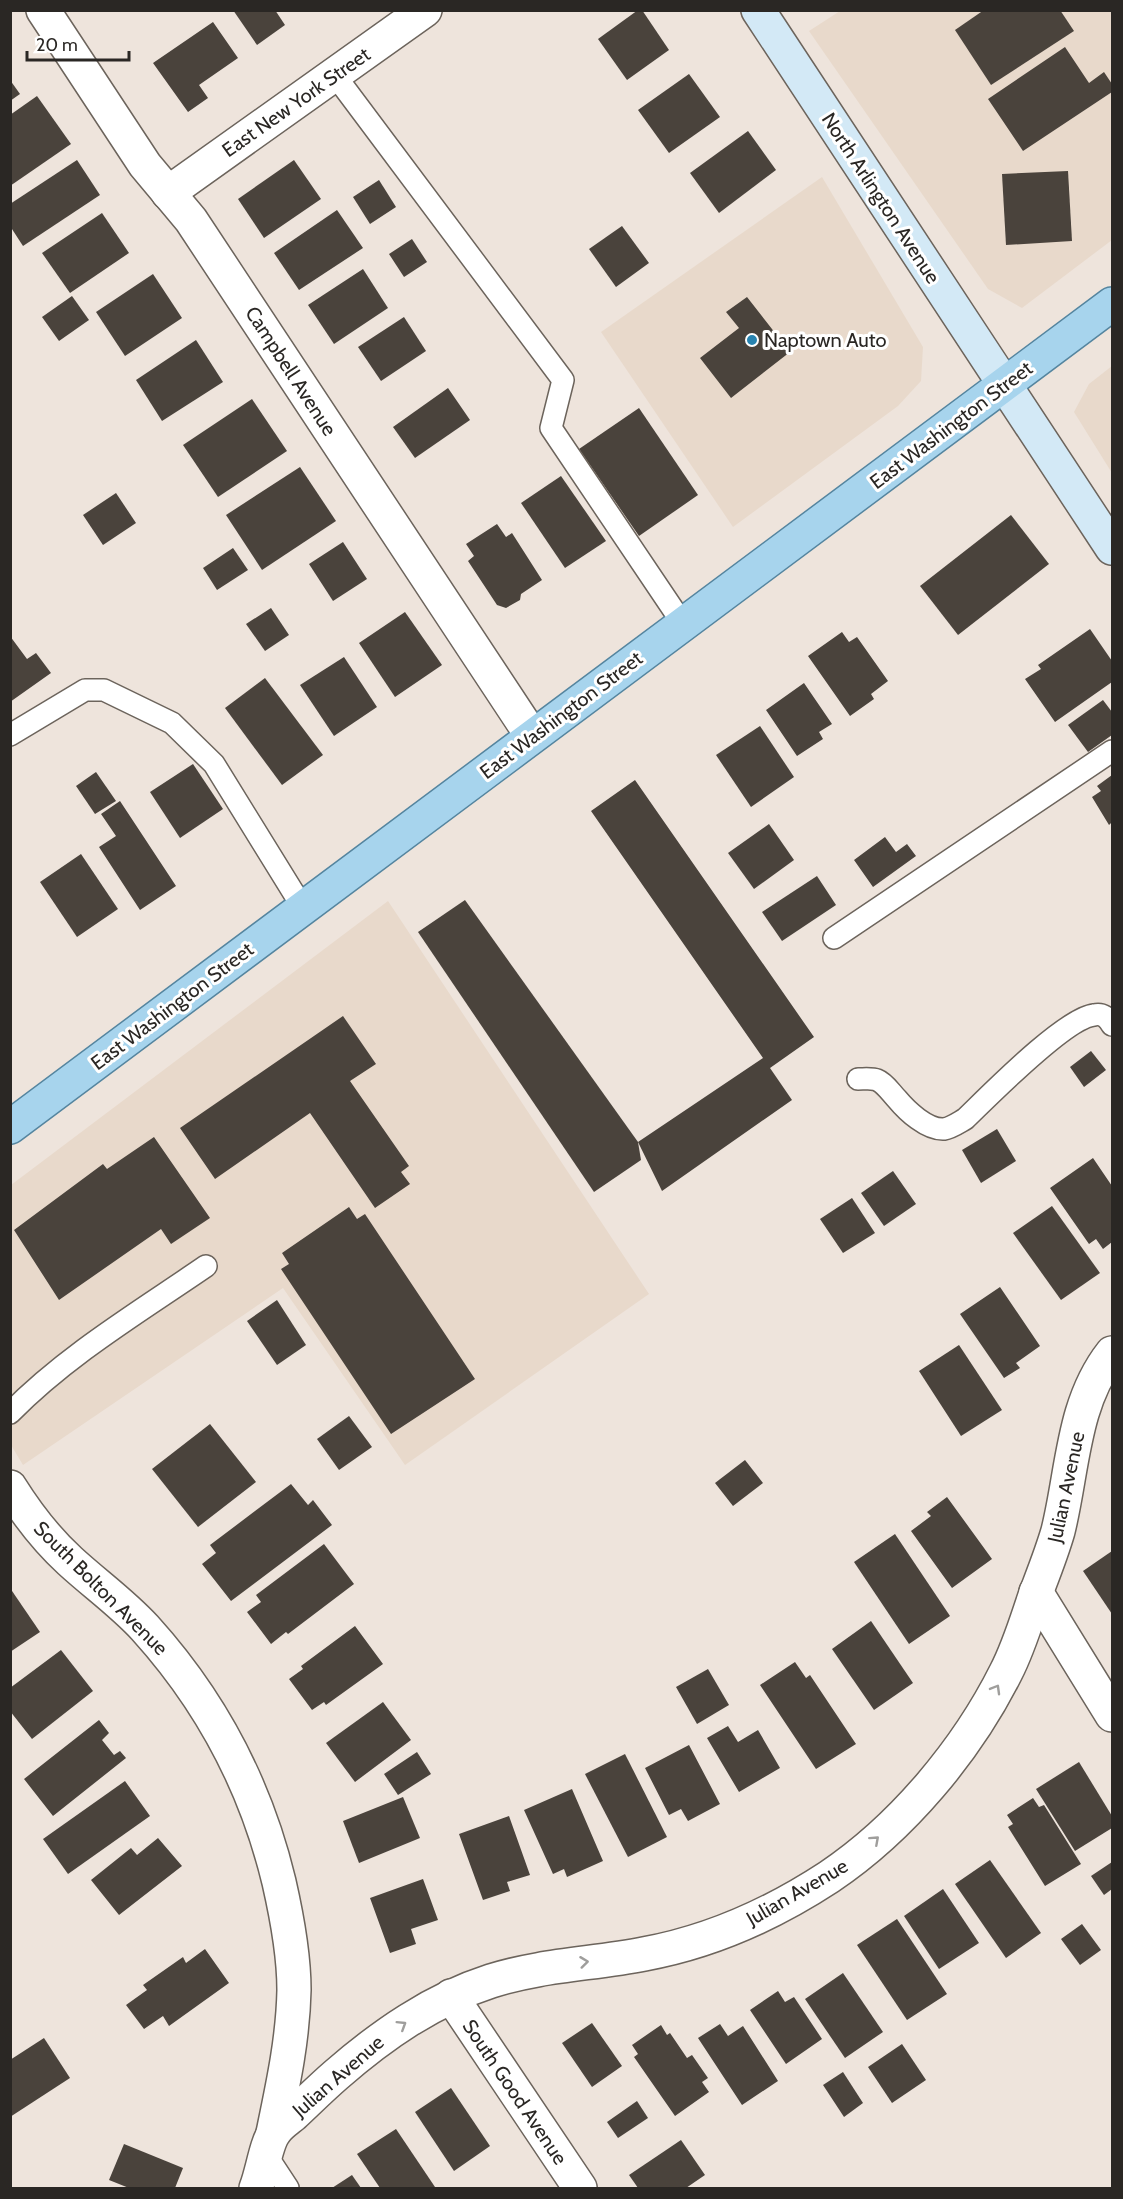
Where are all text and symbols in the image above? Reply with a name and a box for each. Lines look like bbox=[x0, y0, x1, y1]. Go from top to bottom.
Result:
scale bar bbox=[27, 24, 129, 62]
text: 20 m bbox=[36, 34, 78, 56]
street label: East New York Street bbox=[217, 42, 375, 162]
street label: North Arlington Avenue bbox=[817, 108, 945, 288]
street label: Campbell Avenue bbox=[240, 302, 342, 440]
place label: Naptown Auto bbox=[764, 328, 886, 352]
marker: Naptown Auto bbox=[745, 333, 759, 347]
street label: East Washington Street bbox=[865, 356, 1037, 494]
street label: East Washington Street bbox=[475, 646, 647, 784]
street label: East Washington Street bbox=[86, 937, 258, 1075]
street label: Julian Avenue bbox=[1042, 1429, 1089, 1546]
street label: South Bolton Avenue bbox=[29, 1516, 173, 1660]
one-way arrow bbox=[989, 1685, 1001, 1695]
one-way arrow bbox=[868, 1836, 879, 1847]
street label: Julian Avenue bbox=[741, 1853, 852, 1931]
one-way arrow bbox=[580, 1957, 589, 1969]
street label: South Good Avenue bbox=[458, 2015, 572, 2169]
one-way arrow bbox=[396, 2020, 406, 2032]
street label: Julian Avenue bbox=[287, 2030, 389, 2123]

